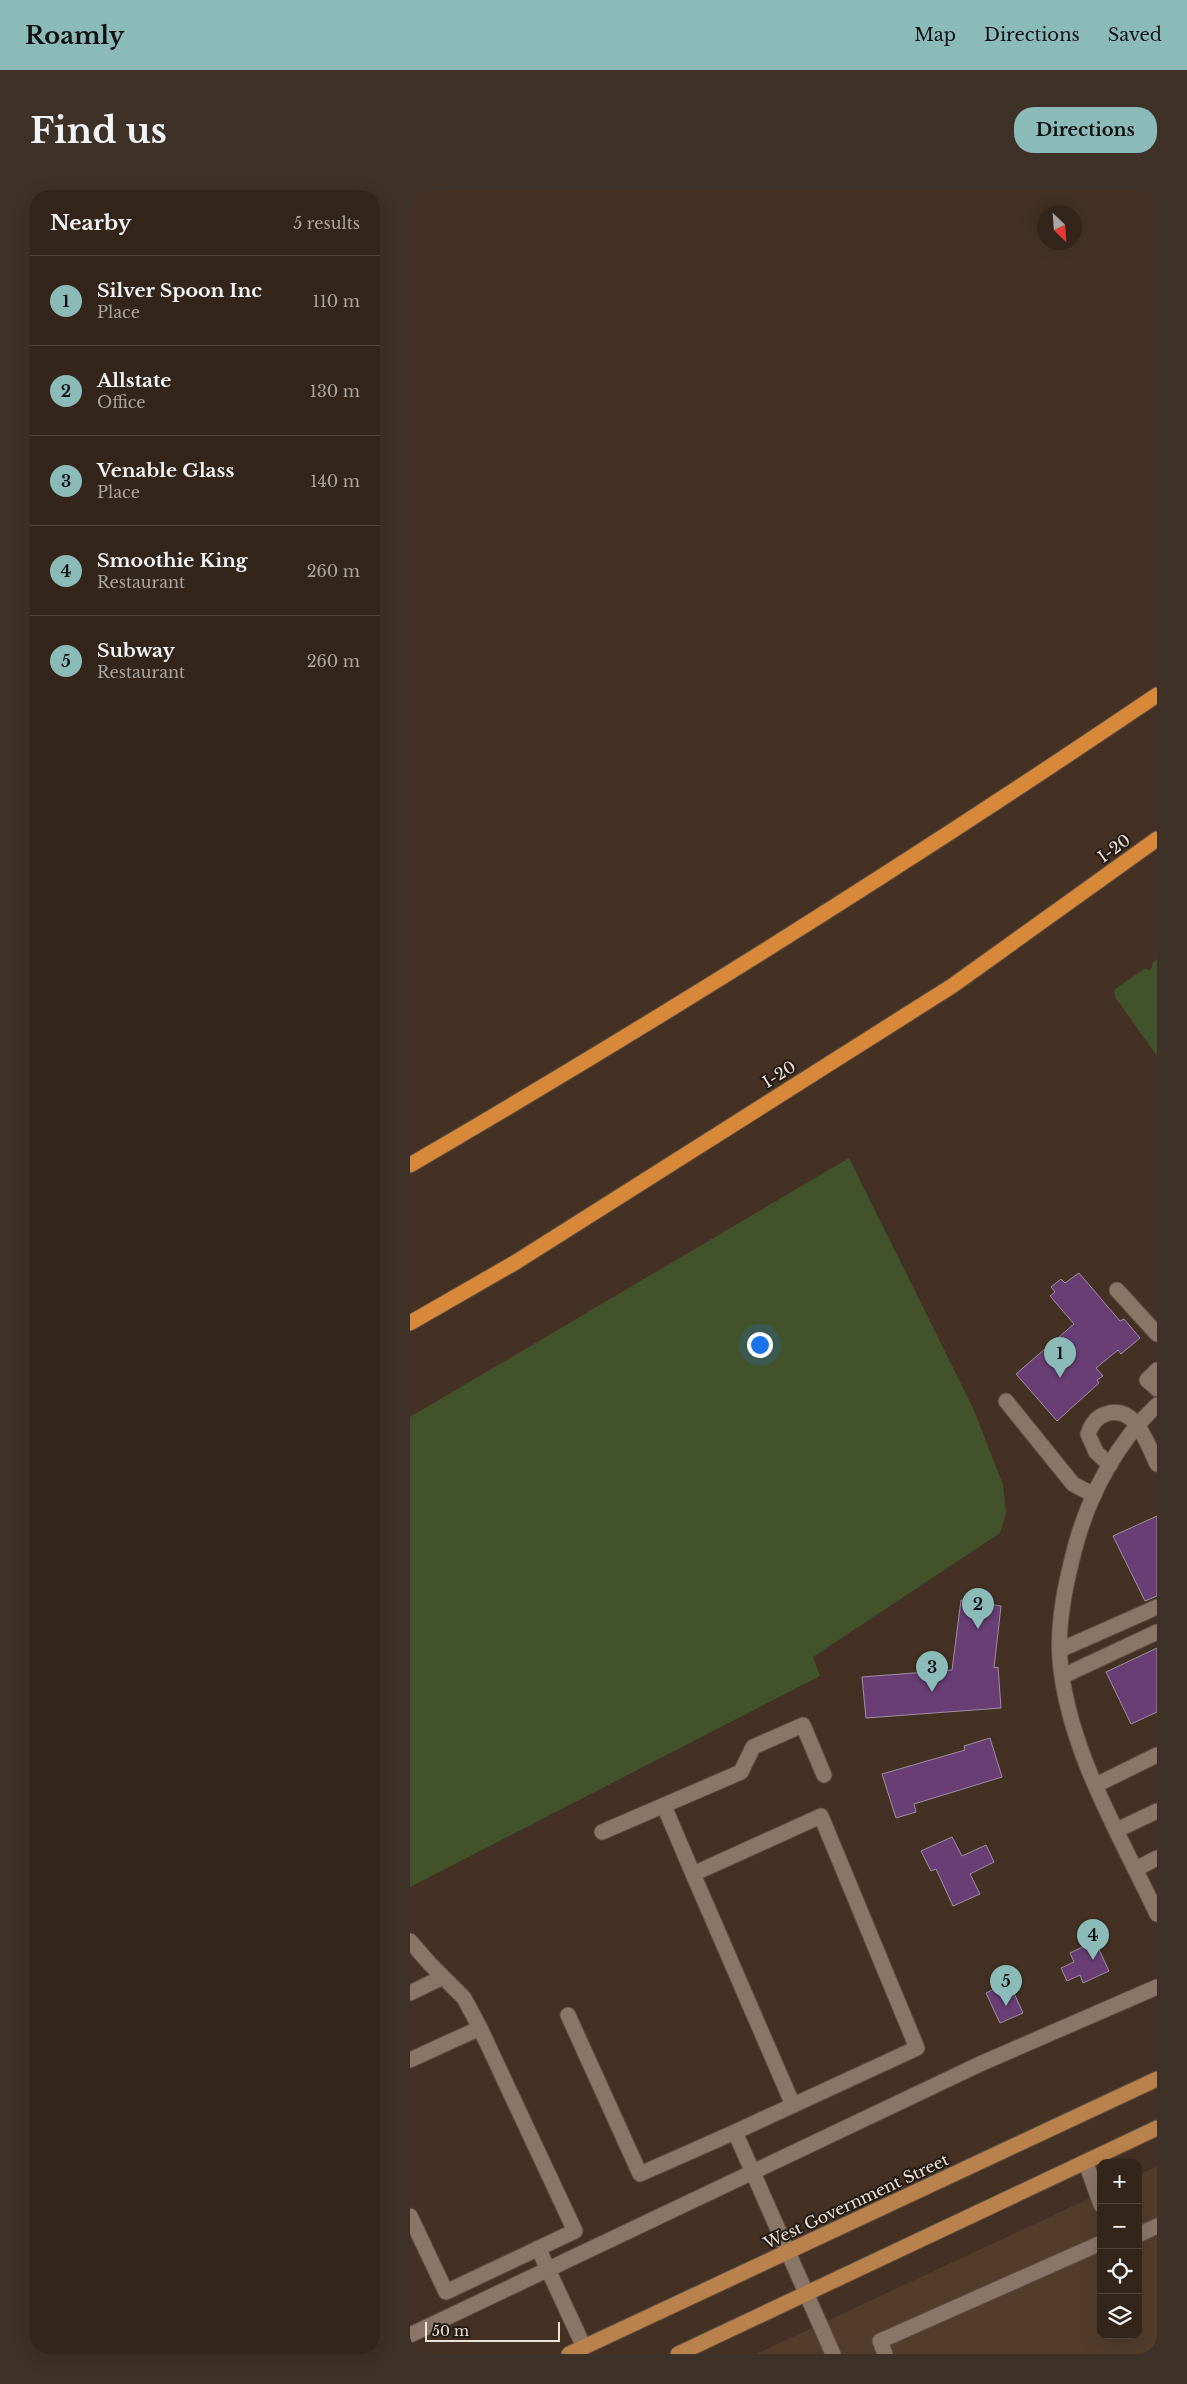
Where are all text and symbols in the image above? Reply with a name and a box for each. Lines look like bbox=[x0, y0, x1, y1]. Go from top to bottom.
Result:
text: Roamly bbox=[25, 21, 124, 50]
text: Map bbox=[914, 24, 956, 46]
text: Directions bbox=[984, 24, 1080, 46]
text: Saved bbox=[1108, 24, 1162, 46]
button: Directions bbox=[1014, 107, 1157, 153]
text: Find us bbox=[30, 109, 167, 152]
north arrow bbox=[1037, 205, 1082, 250]
text: Nearby bbox=[50, 210, 131, 236]
text: 5 results bbox=[293, 213, 360, 233]
text: Silver Spoon Inc bbox=[97, 279, 262, 302]
text: 1 bbox=[63, 291, 69, 311]
text: 110 m bbox=[313, 291, 360, 311]
text: Place bbox=[97, 302, 140, 322]
text: Allstate bbox=[97, 369, 171, 392]
text: 2 bbox=[61, 381, 71, 401]
text: 130 m bbox=[310, 381, 360, 401]
text: Office bbox=[97, 392, 145, 412]
text: Venable Glass bbox=[97, 459, 234, 482]
text: 3 bbox=[61, 471, 71, 491]
text: 140 m bbox=[310, 471, 360, 491]
text: Place bbox=[97, 482, 140, 502]
text: Smoothie King bbox=[97, 549, 247, 572]
text: 4 bbox=[61, 561, 71, 581]
text: 260 m bbox=[307, 561, 360, 581]
text: Restaurant bbox=[97, 572, 185, 592]
text: Subway bbox=[97, 639, 175, 662]
text: 5 bbox=[61, 651, 71, 671]
text: 260 m bbox=[307, 651, 360, 671]
text: Restaurant bbox=[97, 662, 185, 682]
street label: I-20 bbox=[1094, 830, 1134, 866]
street label: I-20 bbox=[759, 1056, 799, 1092]
your location bbox=[747, 1332, 773, 1358]
pin: 1 bbox=[1044, 1337, 1076, 1378]
pin: 2 bbox=[962, 1588, 994, 1629]
pin: 3 bbox=[916, 1651, 948, 1692]
pin: 4 bbox=[1077, 1919, 1109, 1960]
pin: 5 bbox=[990, 1965, 1022, 2006]
street label: West Government Street bbox=[759, 2149, 952, 2253]
map controls bbox=[1097, 2159, 1142, 2339]
button: + bbox=[1097, 2159, 1142, 2204]
button: − bbox=[1097, 2204, 1142, 2249]
button: locate bbox=[1097, 2249, 1142, 2294]
button: layers bbox=[1097, 2294, 1142, 2339]
scale bar bbox=[425, 2319, 560, 2342]
text: 50 m bbox=[432, 2322, 469, 2340]

